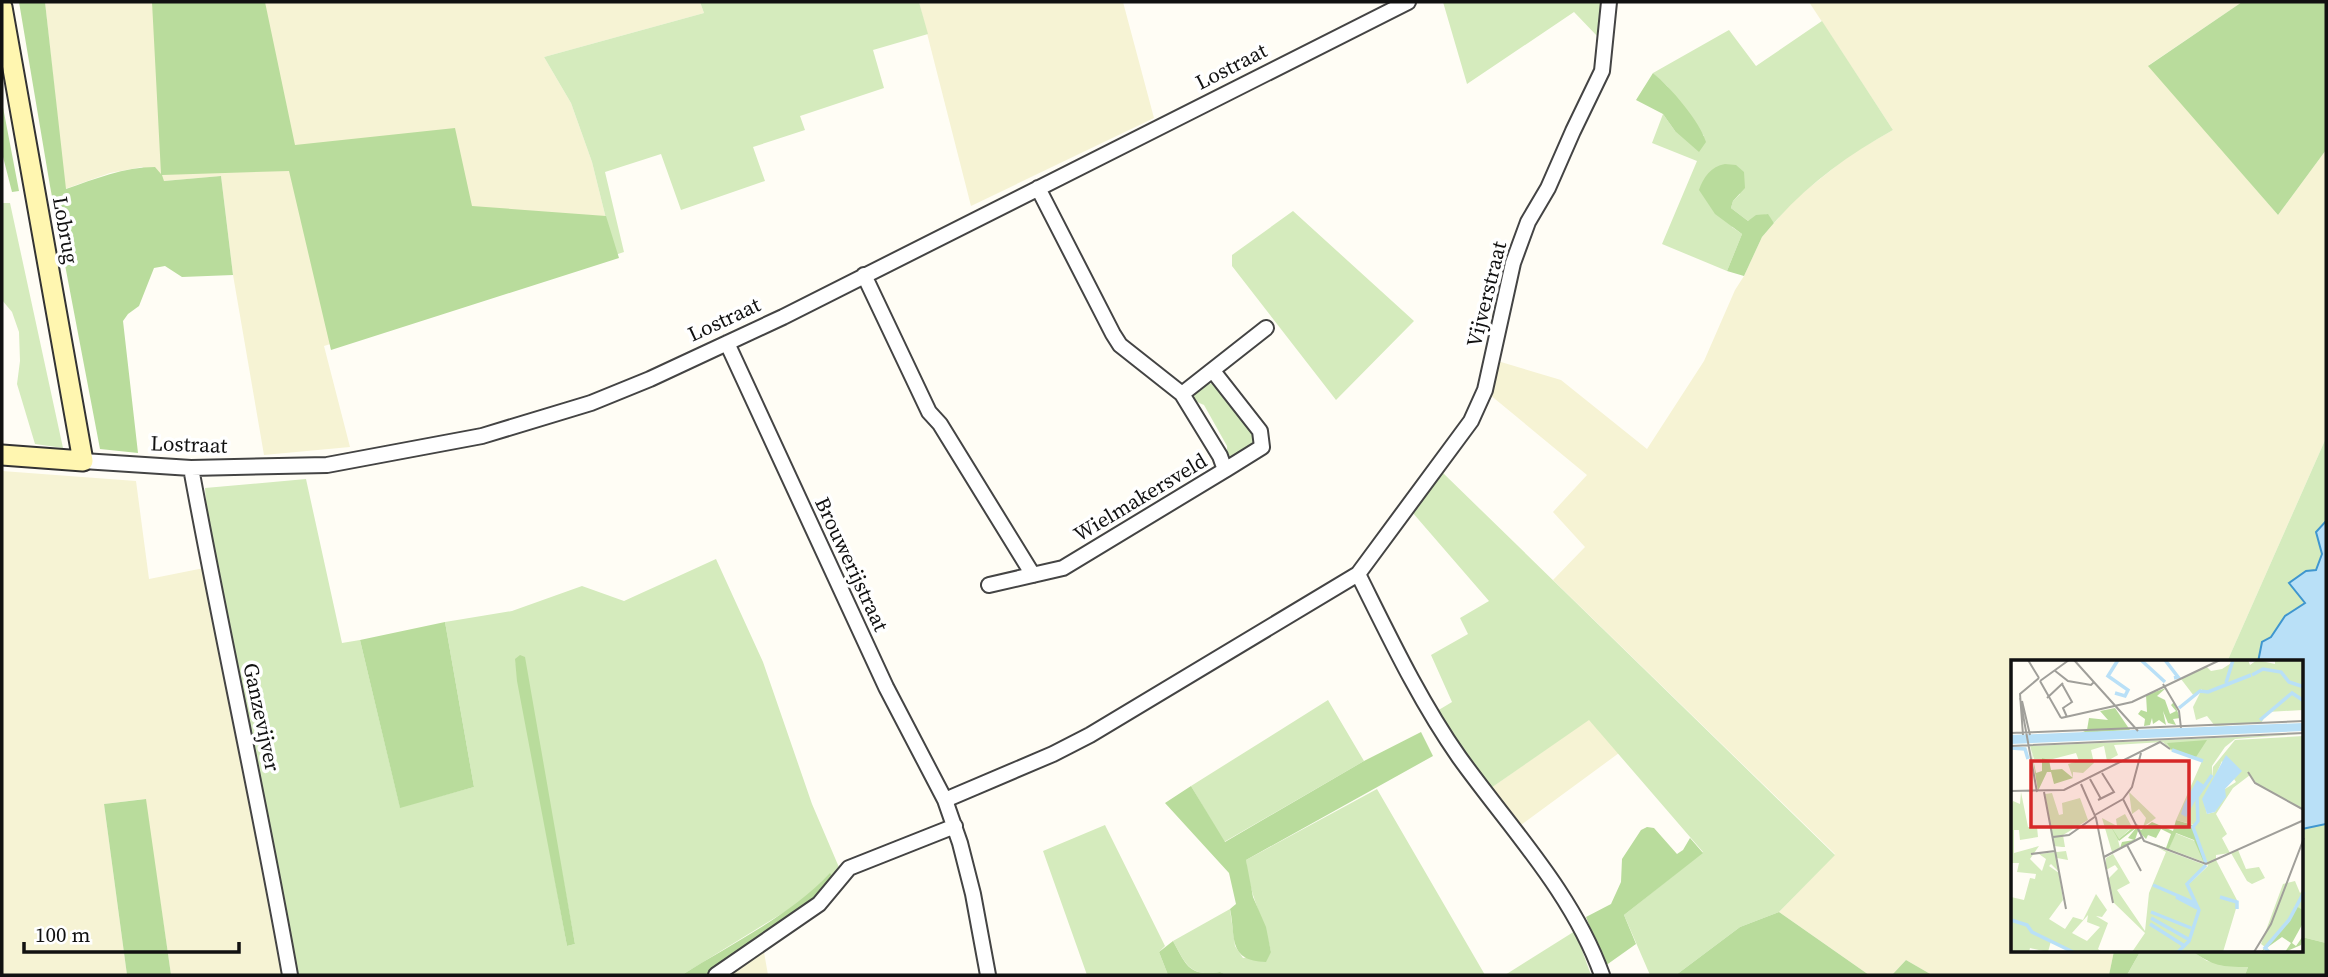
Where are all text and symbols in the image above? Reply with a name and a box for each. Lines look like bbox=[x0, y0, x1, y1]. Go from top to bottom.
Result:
street label: Lostraat bbox=[1190, 36, 1272, 96]
street label: Lobrug bbox=[46, 194, 86, 266]
street label: Vijverstraat bbox=[1459, 238, 1513, 350]
street label: Lostraat bbox=[683, 290, 765, 348]
street label: Lostraat bbox=[150, 428, 228, 460]
street label: Wielmakersveld bbox=[1068, 446, 1212, 548]
street label: Brouwerijstraat bbox=[808, 492, 896, 636]
street label: Ganzevijver bbox=[236, 660, 288, 774]
inset map bbox=[2011, 660, 2304, 953]
scale bar bbox=[24, 911, 240, 955]
text: 100 m bbox=[35, 920, 90, 949]

